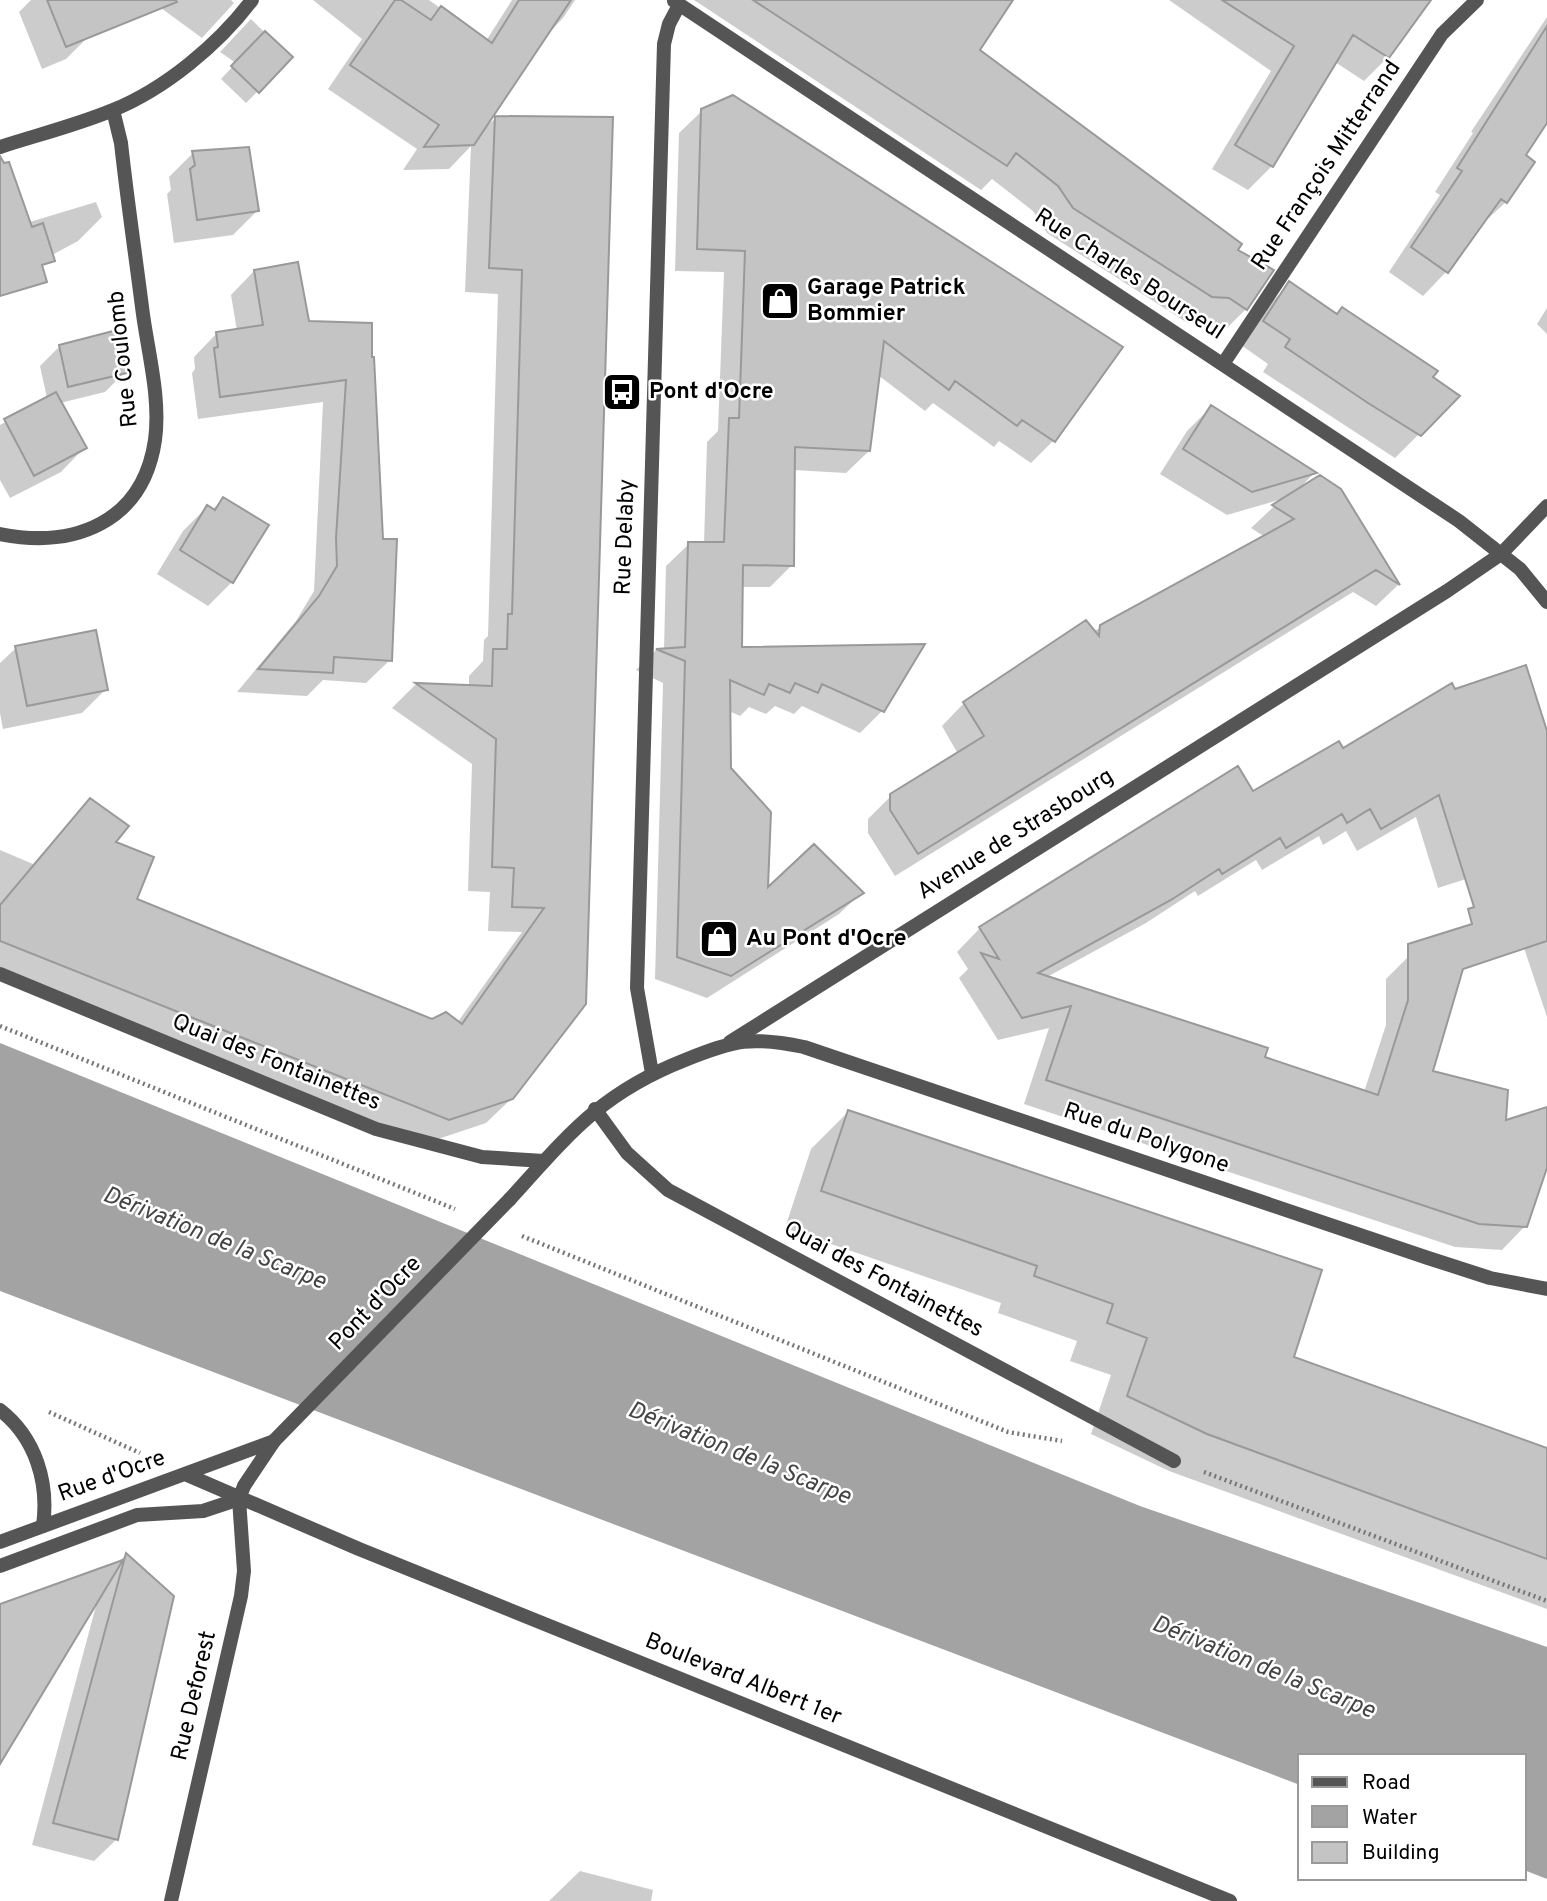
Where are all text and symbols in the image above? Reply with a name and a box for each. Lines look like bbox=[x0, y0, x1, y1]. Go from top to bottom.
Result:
street label: Rue François Mitterrand bbox=[1246, 55, 1408, 277]
street label: Rue Charles Bourseul bbox=[1028, 203, 1230, 347]
place label: Garage Patrick Bommier bbox=[807, 274, 966, 329]
shop icon: Garage Patrick Bommier bbox=[759, 280, 801, 322]
street label: Rue Coulomb bbox=[102, 289, 146, 429]
bus stop icon: Pont d'Ocre bbox=[601, 371, 643, 413]
place label: Pont d'Ocre bbox=[649, 378, 774, 407]
street label: Rue Delaby bbox=[609, 478, 643, 596]
street label: Avenue de Strasbourg bbox=[912, 763, 1120, 907]
shop icon: Au Pont d'Ocre bbox=[698, 918, 740, 960]
place label: Au Pont d'Ocre bbox=[746, 925, 907, 954]
street label: Quai des Fontainettes bbox=[167, 1008, 385, 1118]
street label: Rue du Polygone bbox=[1059, 1097, 1233, 1181]
water label: Dérivation de la Scarpe bbox=[98, 1181, 330, 1298]
street label: Quai des Fontainettes bbox=[778, 1215, 988, 1345]
street label: Pont d'Ocre bbox=[324, 1251, 428, 1357]
water label: Dérivation de la Scarpe bbox=[623, 1396, 855, 1513]
street label: Rue d'Ocre bbox=[54, 1444, 170, 1510]
water label: Dérivation de la Scarpe bbox=[1147, 1610, 1379, 1727]
street label: Boulevard Albert 1er bbox=[640, 1627, 846, 1733]
street label: Rue Deforest bbox=[166, 1628, 224, 1764]
legend bbox=[1298, 1754, 1526, 1880]
text: Road bbox=[1362, 1770, 1411, 1797]
text: Water bbox=[1362, 1805, 1417, 1832]
text: Building bbox=[1362, 1840, 1440, 1867]

